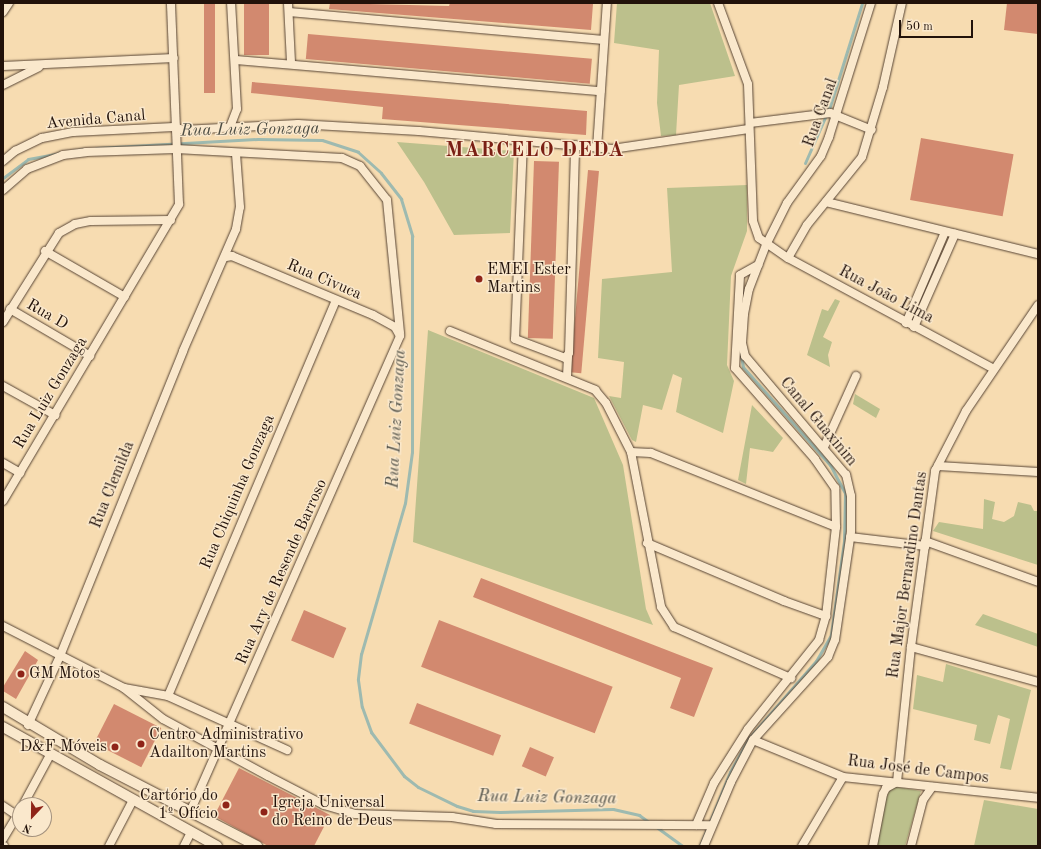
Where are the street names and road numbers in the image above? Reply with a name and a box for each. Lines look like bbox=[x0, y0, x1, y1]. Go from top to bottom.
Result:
street label: Rua Canal bbox=[800, 76, 842, 150]
street label: Avenida Canal bbox=[46, 106, 146, 134]
street label: Rua Civuca bbox=[284, 256, 364, 304]
street label: Rua João Lima bbox=[835, 262, 937, 328]
street label: Rua D bbox=[23, 295, 71, 335]
street label: Rua Luiz Gonzaga bbox=[10, 334, 92, 452]
street label: Canal Guaxinim bbox=[775, 374, 861, 470]
street label: Rua Chiquinha Gonzaga bbox=[197, 412, 279, 572]
street label: Rua Clemilda bbox=[87, 439, 139, 531]
street label: Rua Major Bernardino Dantas bbox=[884, 470, 932, 680]
street label: Rua Ary de Resende Barroso bbox=[232, 476, 332, 668]
street label: Rua José de Campos bbox=[846, 752, 990, 788]

